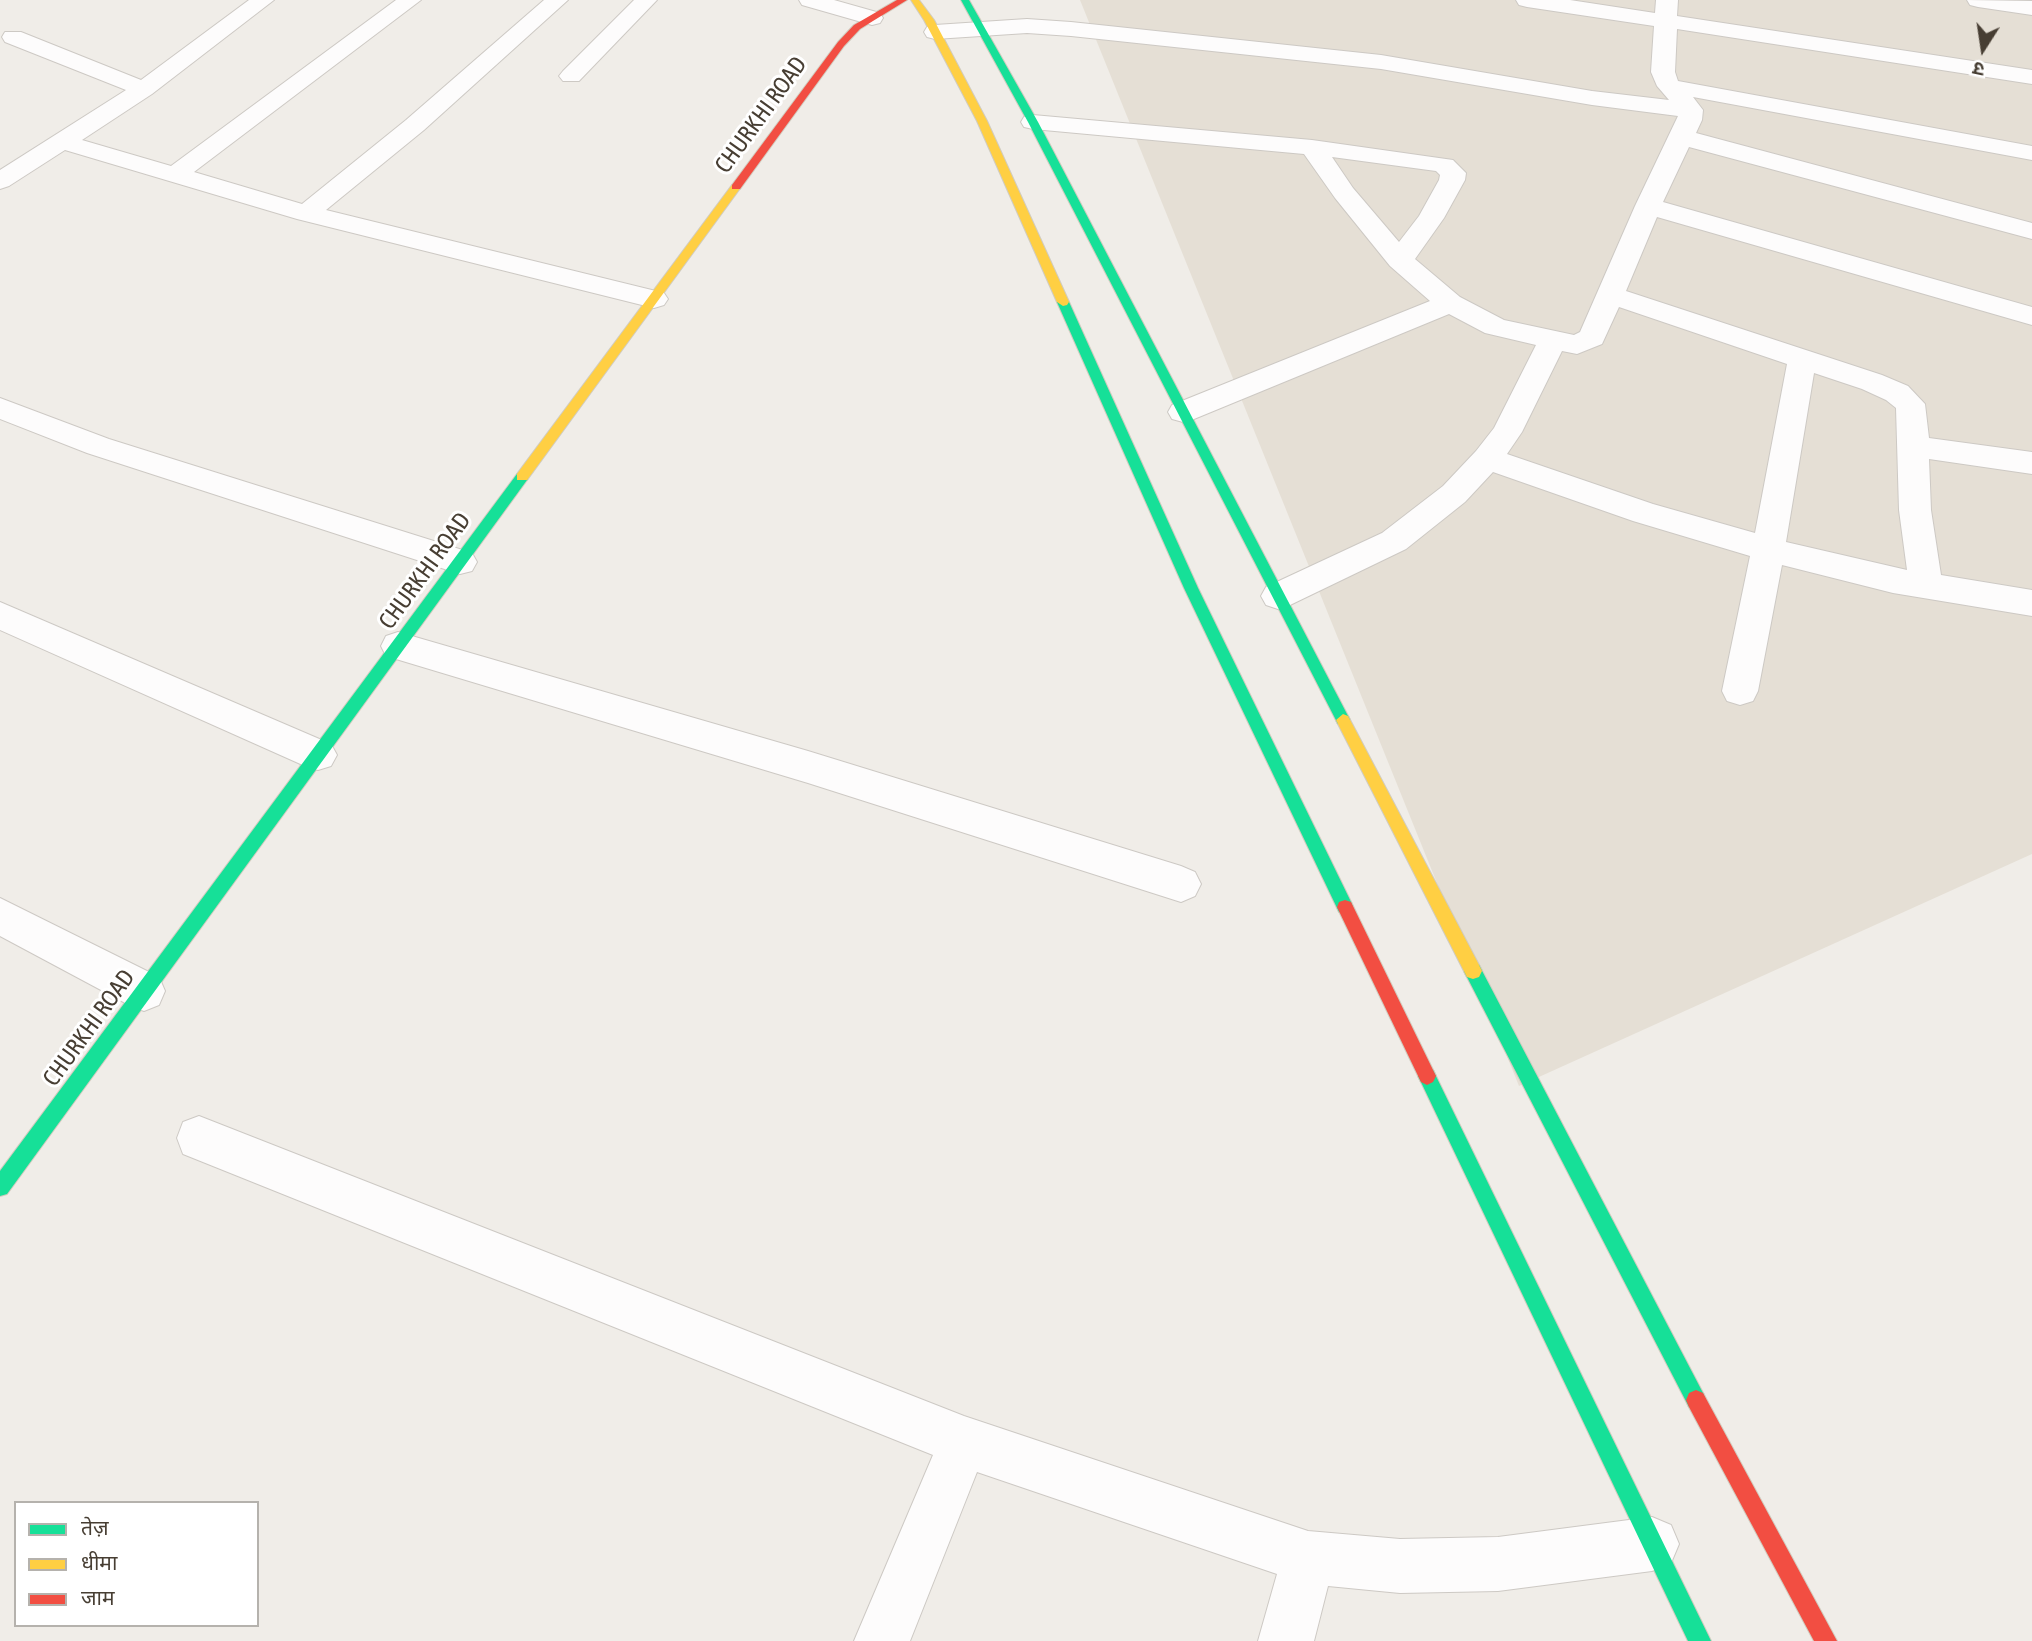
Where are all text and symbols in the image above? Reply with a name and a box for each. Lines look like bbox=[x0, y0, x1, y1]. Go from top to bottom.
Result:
north arrow bbox=[1948, 14, 2018, 84]
street label: CHURKHI ROAD bbox=[709, 51, 813, 179]
text: उ bbox=[1971, 58, 1986, 81]
street label: CHURKHI ROAD bbox=[373, 507, 477, 635]
street label: CHURKHI ROAD bbox=[37, 964, 141, 1092]
legend bbox=[14, 1501, 259, 1627]
text: तेज़ bbox=[81, 1515, 109, 1539]
text: धीमा bbox=[81, 1550, 117, 1574]
text: जाम bbox=[81, 1585, 115, 1609]

